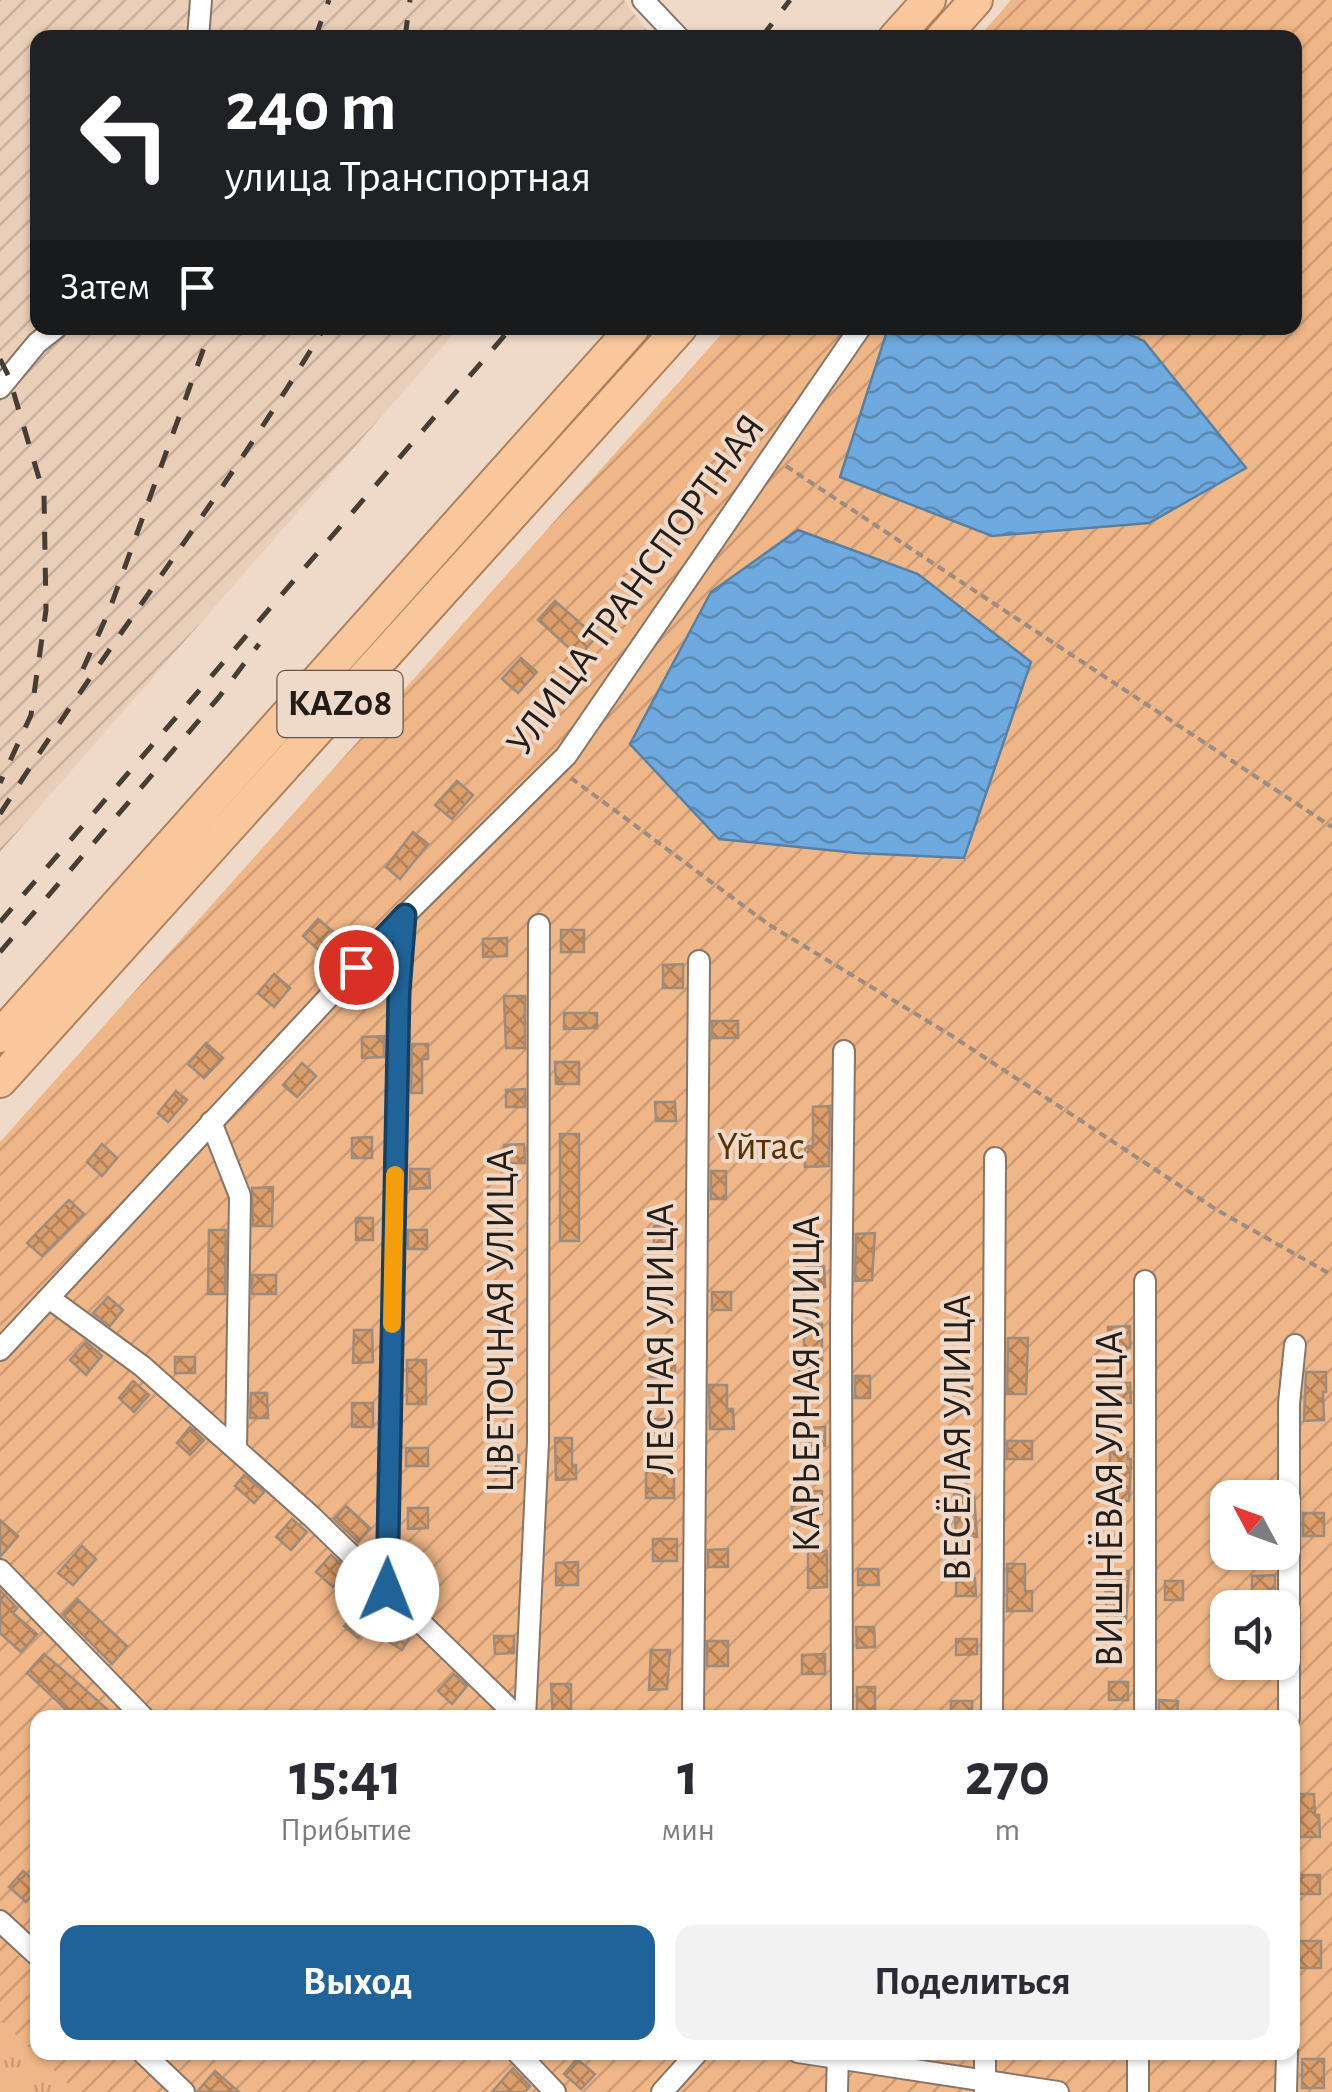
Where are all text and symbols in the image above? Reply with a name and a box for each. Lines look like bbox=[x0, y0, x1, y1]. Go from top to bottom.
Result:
icon: left bbox=[60, 70, 190, 200]
text: 240 m bbox=[225, 73, 397, 143]
text: улица Транспортная bbox=[225, 155, 592, 200]
icon: arrive bbox=[170, 260, 225, 315]
text: Затем bbox=[60, 269, 150, 307]
street label: УЛИЦА ТРАНСПОРТНАЯ bbox=[499, 407, 773, 763]
road number: KAZ08 bbox=[278, 671, 402, 737]
pin bbox=[314, 925, 399, 1010]
icon: arrive bbox=[329, 940, 384, 995]
park label: Үйтас bbox=[717, 1127, 805, 1167]
street label: ЦВЕТОЧНАЯ УЛИЦА bbox=[481, 1149, 521, 1493]
street label: ЛЕСНАЯ УЛИЦА bbox=[641, 1203, 681, 1475]
street label: КАРЬЕРНАЯ УЛИЦА bbox=[787, 1215, 827, 1553]
street label: ВЕСЁЛАЯ УЛИЦА bbox=[936, 1294, 978, 1582]
street label: ВИШНЁВАЯ УЛИЦА bbox=[1088, 1330, 1130, 1668]
north arrow bbox=[1210, 1480, 1300, 1570]
map controls bbox=[1210, 1480, 1300, 1680]
position arrow bbox=[335, 1538, 439, 1642]
button: sound bbox=[1210, 1590, 1300, 1680]
text: 15:41 bbox=[289, 1746, 402, 1806]
text: 1 bbox=[677, 1746, 699, 1806]
text: 270 bbox=[965, 1746, 1050, 1806]
text: Прибытие bbox=[280, 1814, 412, 1846]
text: мин bbox=[662, 1814, 715, 1846]
text: m bbox=[995, 1814, 1020, 1846]
button: Выход bbox=[60, 1925, 655, 2040]
button: Поделиться bbox=[675, 1925, 1270, 2040]

